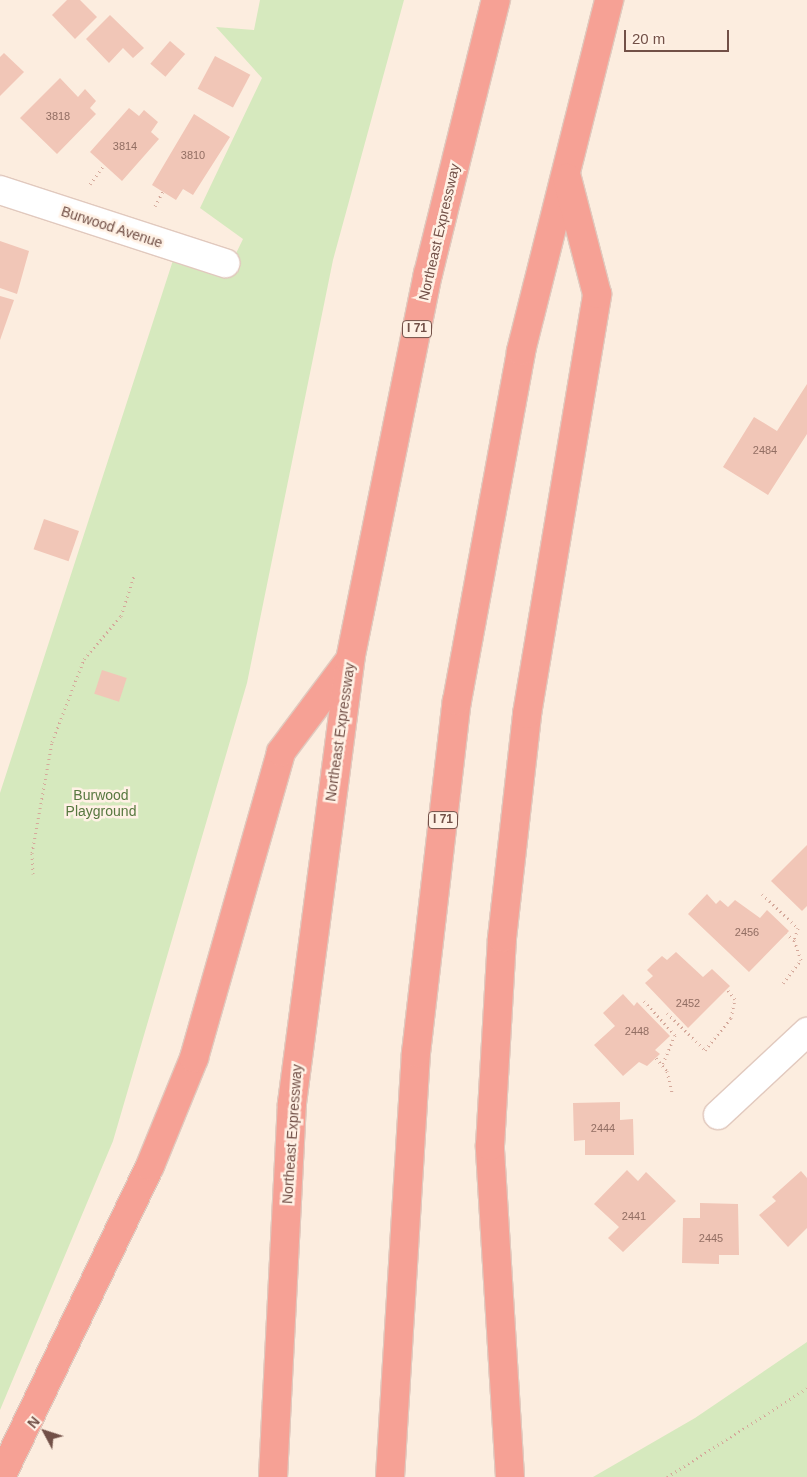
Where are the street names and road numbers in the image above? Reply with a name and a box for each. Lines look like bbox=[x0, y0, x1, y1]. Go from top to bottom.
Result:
street label: Northeast Expressway bbox=[415, 162, 463, 302]
street label: Burwood Avenue bbox=[59, 203, 165, 251]
road number: I 71 bbox=[401, 320, 433, 338]
street label: Northeast Expressway bbox=[322, 661, 358, 803]
road number: I 71 bbox=[427, 810, 459, 830]
street label: Northeast Expressway bbox=[279, 1064, 305, 1204]

